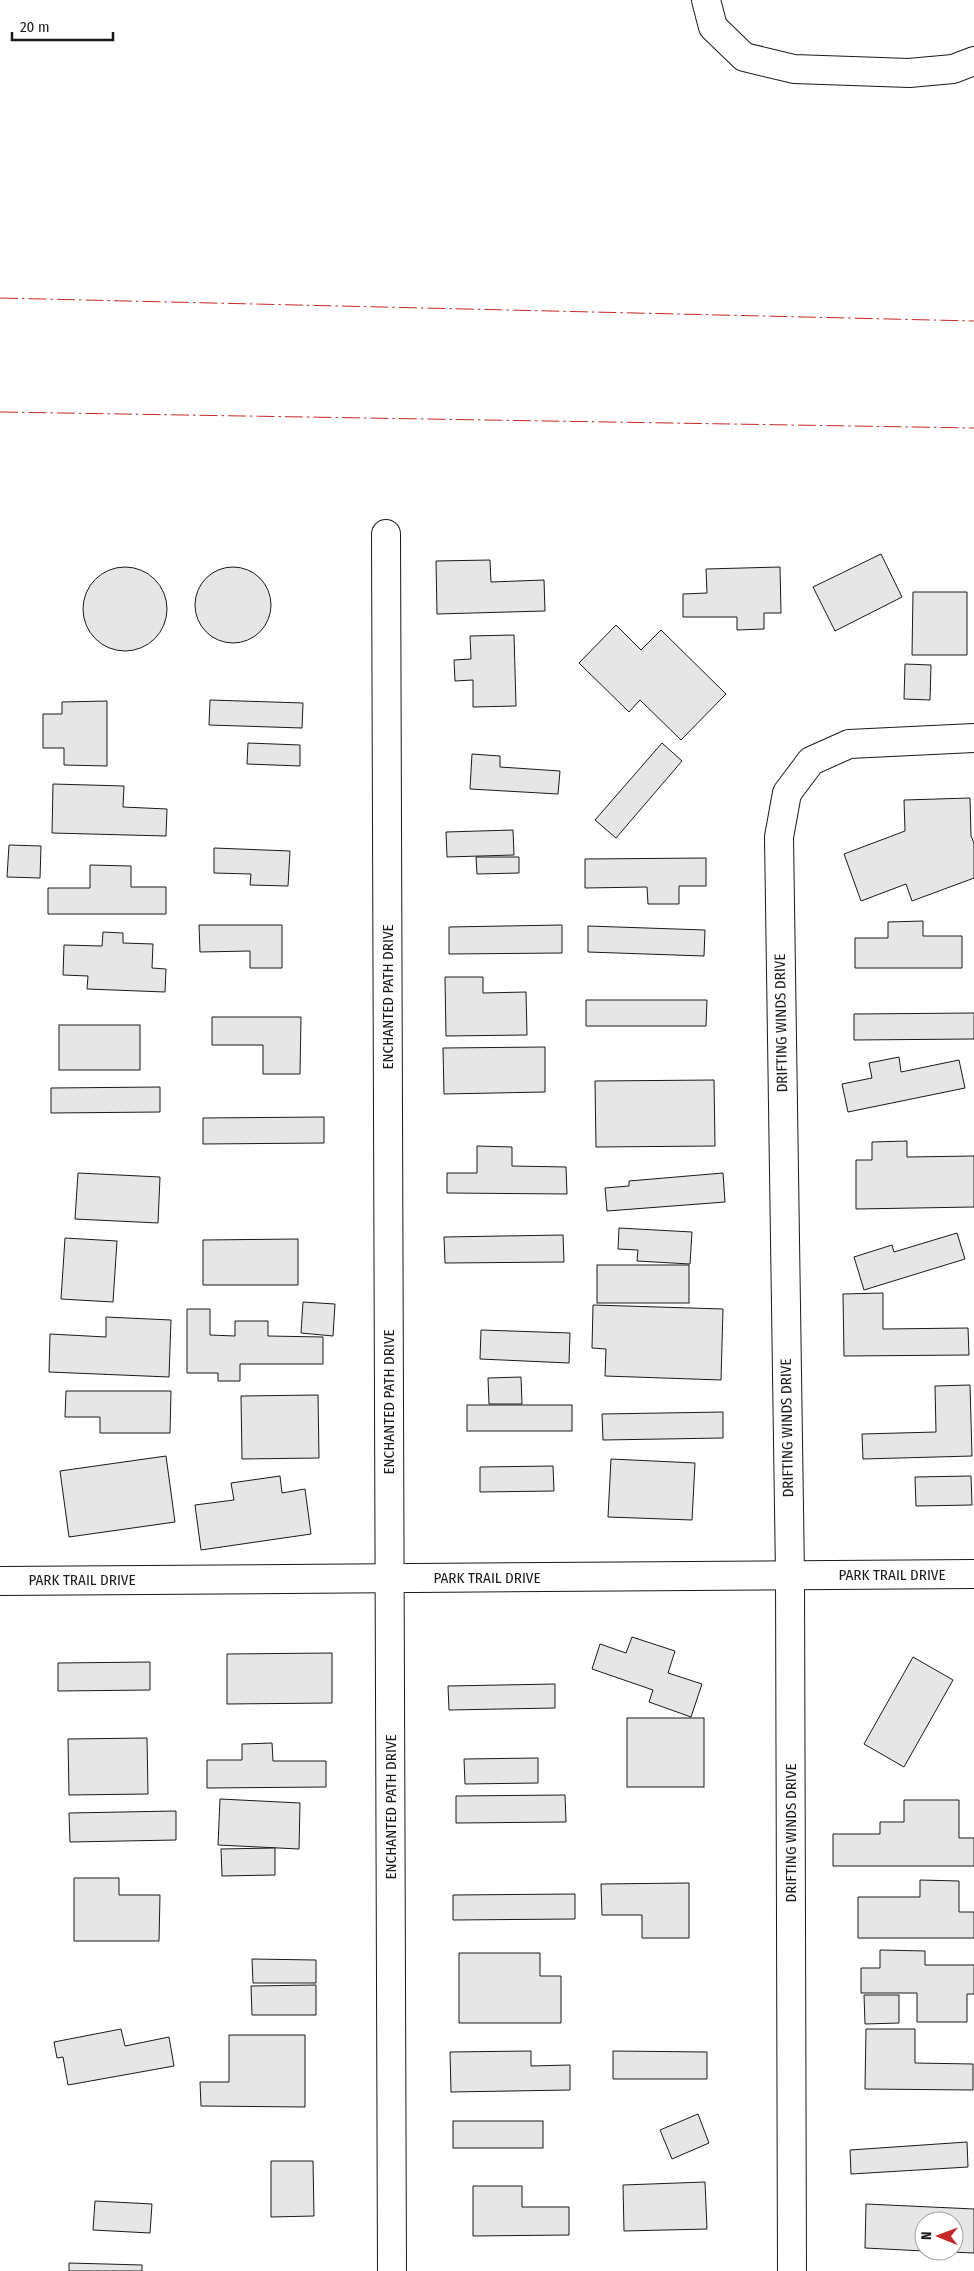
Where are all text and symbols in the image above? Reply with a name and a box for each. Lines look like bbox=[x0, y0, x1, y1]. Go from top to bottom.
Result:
scale bar bbox=[12, 10, 114, 42]
text: 20 m bbox=[20, 18, 50, 36]
street label: ENCHANTED PATH DRIVE bbox=[379, 924, 397, 1070]
street label: DRIFTING WINDS DRIVE bbox=[771, 953, 791, 1093]
street label: ENCHANTED PATH DRIVE bbox=[380, 1329, 398, 1475]
street label: DRIFTING WINDS DRIVE bbox=[777, 1358, 797, 1498]
street label: PARK TRAIL DRIVE bbox=[838, 1566, 946, 1584]
street label: PARK TRAIL DRIVE bbox=[433, 1569, 541, 1587]
street label: PARK TRAIL DRIVE bbox=[28, 1571, 136, 1589]
street label: ENCHANTED PATH DRIVE bbox=[382, 1734, 400, 1880]
street label: DRIFTING WINDS DRIVE bbox=[782, 1764, 800, 1902]
north arrow bbox=[914, 2211, 964, 2261]
text: N bbox=[918, 2231, 935, 2240]

